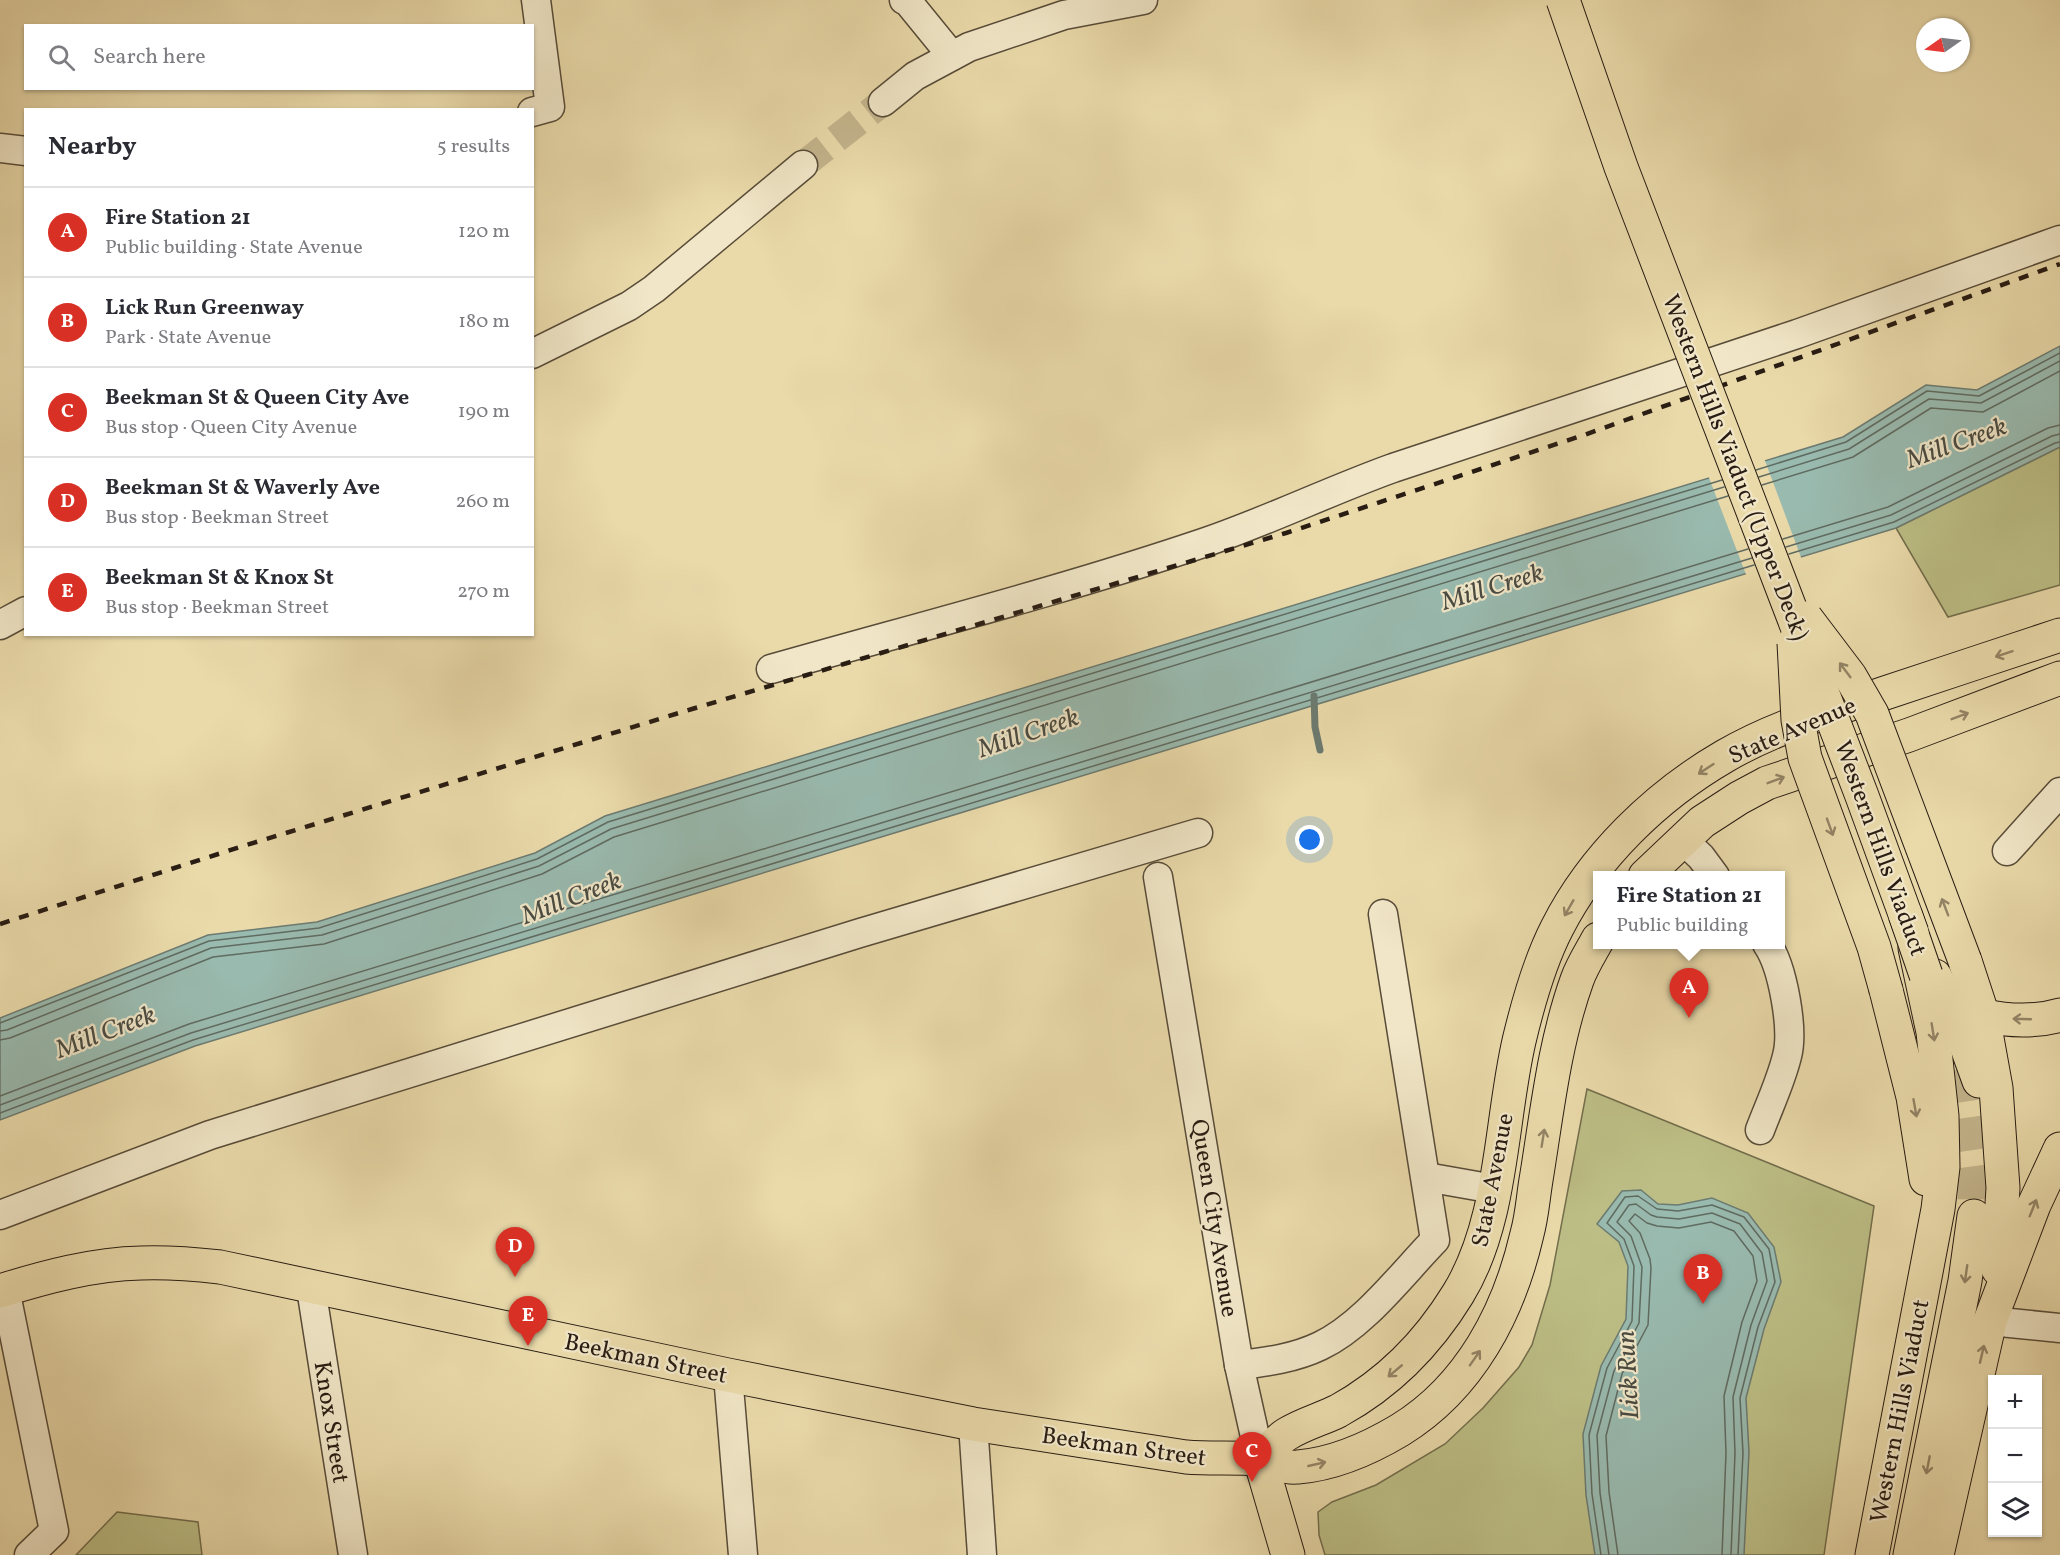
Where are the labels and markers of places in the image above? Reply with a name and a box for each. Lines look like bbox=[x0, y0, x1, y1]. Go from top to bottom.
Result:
pin: A bbox=[1670, 968, 1708, 1018]
pin: D bbox=[496, 1228, 534, 1277]
pin: B bbox=[1684, 1254, 1722, 1304]
pin: E bbox=[508, 1296, 548, 1346]
pin: C bbox=[1232, 1432, 1272, 1482]

